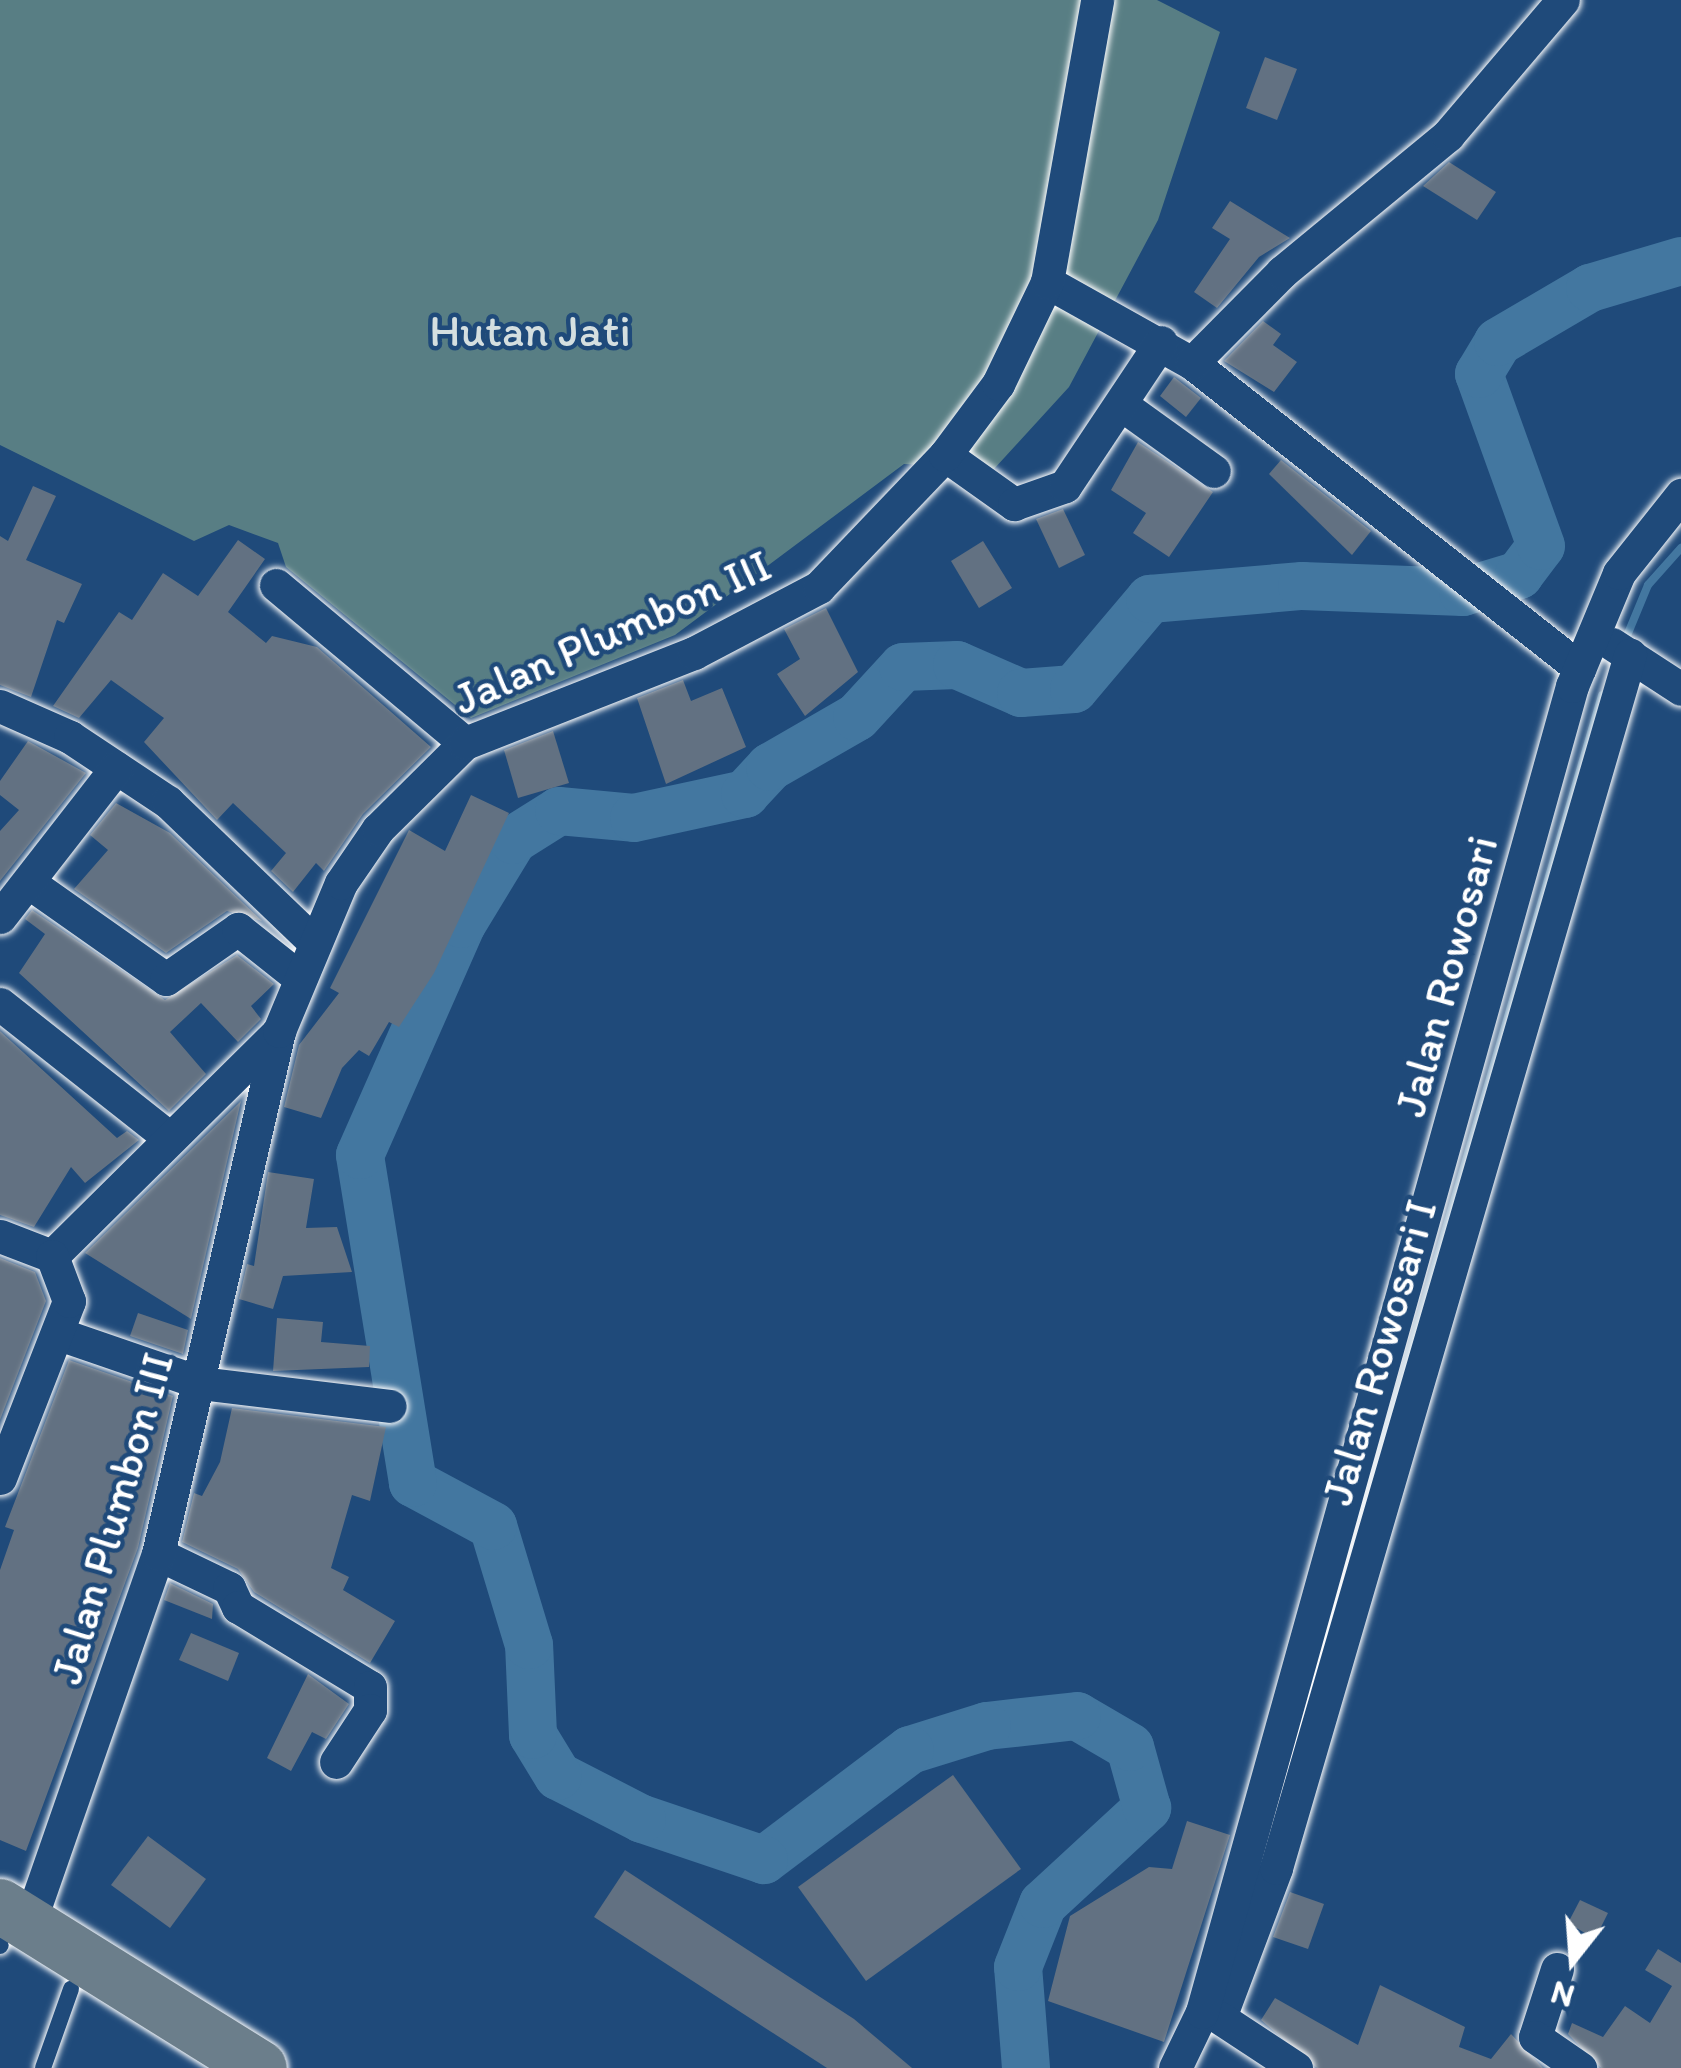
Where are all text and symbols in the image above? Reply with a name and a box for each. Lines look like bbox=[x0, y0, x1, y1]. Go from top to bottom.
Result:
park label: Hutan Jati bbox=[429, 304, 631, 358]
street label: Jalan Plumbon III bbox=[446, 538, 778, 726]
street label: Jalan Rowosari bbox=[1382, 829, 1510, 1123]
street label: Jalan Rowosari I bbox=[1309, 1192, 1449, 1512]
street label: Jalan Plumbon III bbox=[39, 1347, 185, 1689]
north arrow bbox=[1513, 1900, 1633, 2020]
text: N bbox=[1546, 1973, 1579, 2017]

